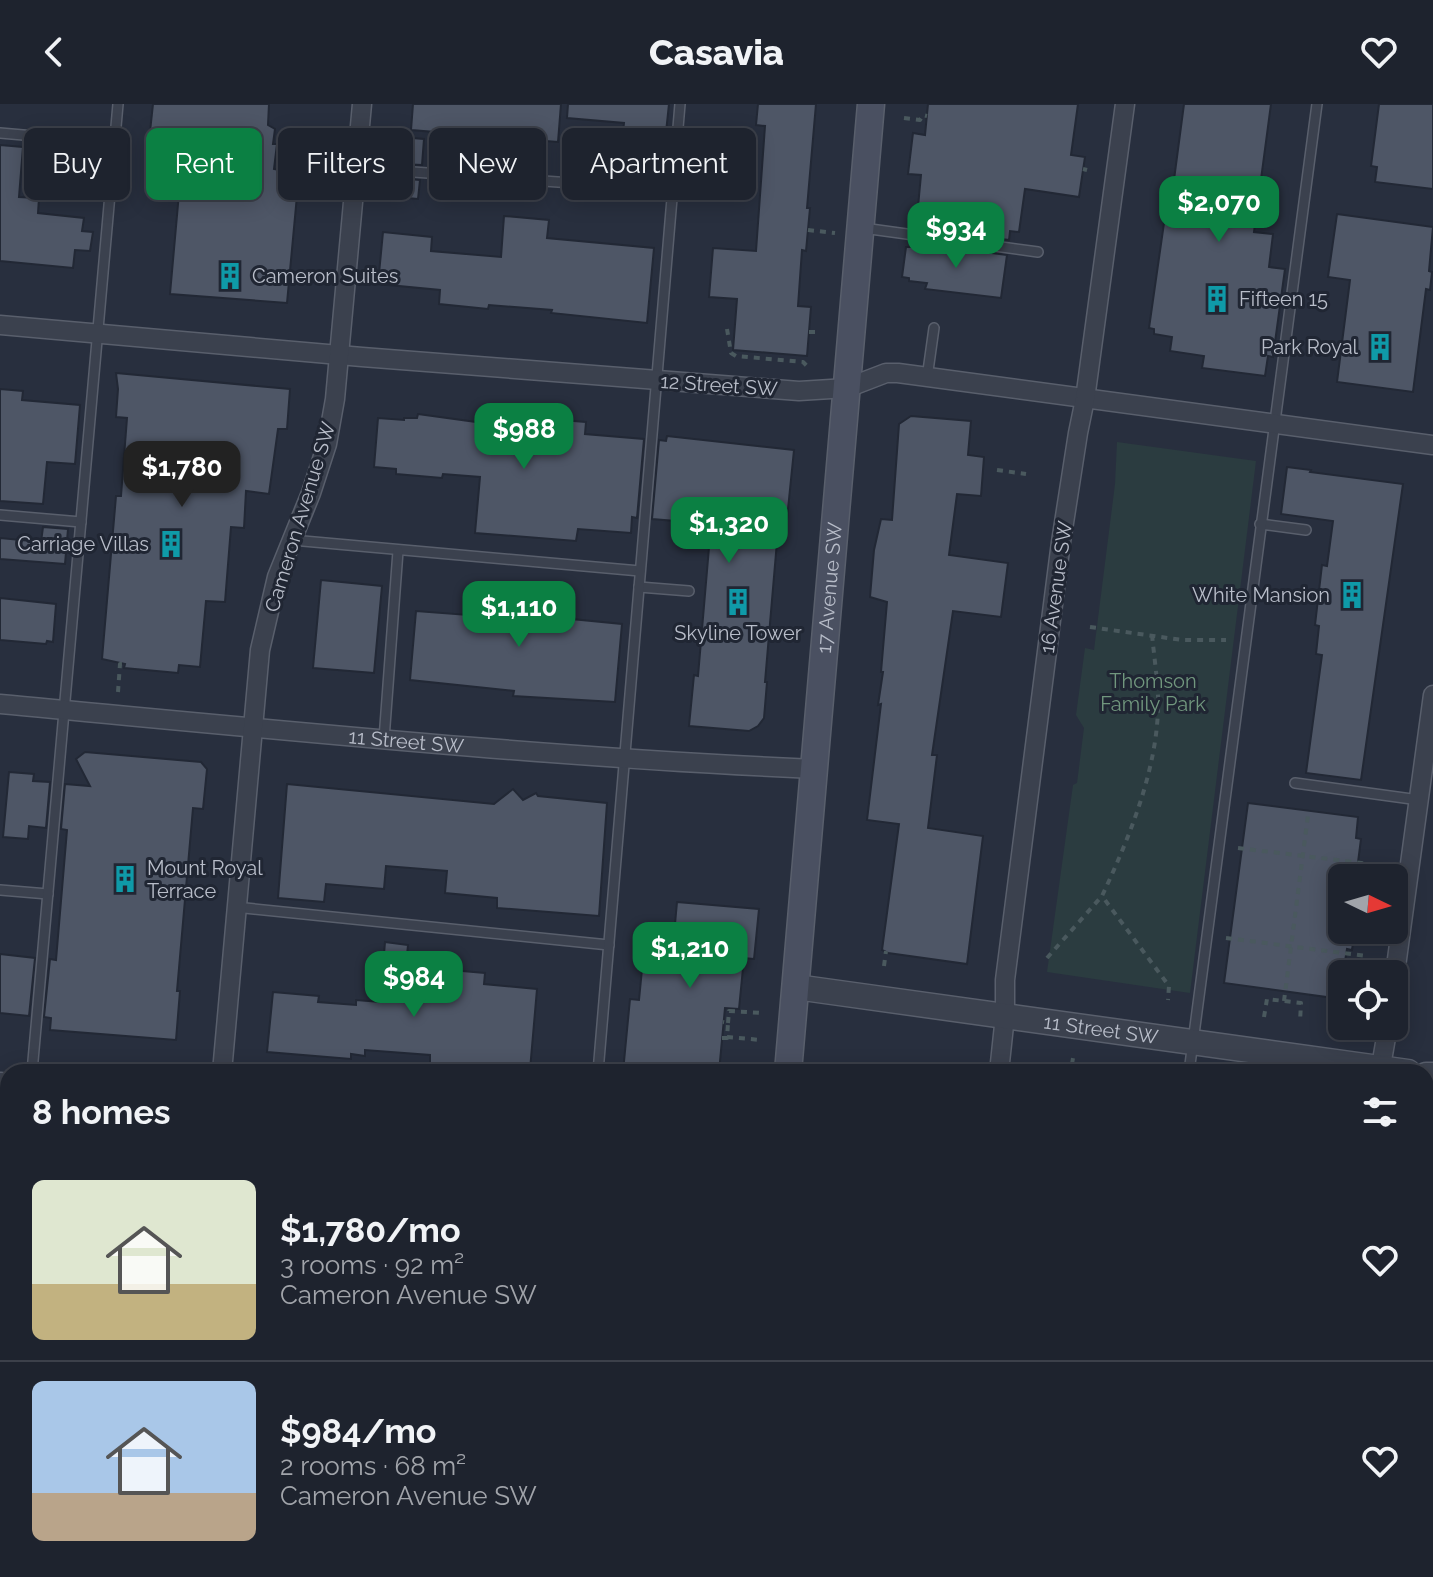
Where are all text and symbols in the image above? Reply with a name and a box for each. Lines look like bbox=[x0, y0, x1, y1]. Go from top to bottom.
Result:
icon: back bbox=[32, 30, 76, 74]
icon: heart bbox=[1357, 30, 1401, 74]
text: Casavia bbox=[649, 31, 784, 73]
chip: Buy bbox=[24, 128, 130, 200]
chip: Rent bbox=[146, 128, 262, 200]
chip: Filters bbox=[278, 128, 413, 200]
chip: New bbox=[429, 128, 546, 200]
chip: Apartment bbox=[562, 128, 756, 200]
pin: $2,070 bbox=[1154, 176, 1284, 244]
text: $2,070 bbox=[1177, 187, 1261, 217]
pin: $934 bbox=[909, 202, 1003, 270]
text: $934 bbox=[925, 213, 987, 243]
building icon: Cameron Suites bbox=[215, 261, 245, 291]
place label: Cameron Suites bbox=[252, 264, 398, 288]
building icon: Fifteen 15 bbox=[1202, 284, 1232, 314]
place label: Fifteen 15 bbox=[1239, 287, 1328, 311]
building icon: Park Royal bbox=[1365, 332, 1395, 362]
place label: Park Royal bbox=[1261, 335, 1359, 359]
street label: 12 Street SW bbox=[660, 369, 778, 401]
pin: $988 bbox=[477, 403, 571, 471]
text: $988 bbox=[492, 414, 556, 444]
street label: Cameron Avenue SW bbox=[260, 419, 340, 615]
pin: $1,780 bbox=[117, 441, 247, 509]
text: $1,780 bbox=[141, 452, 223, 482]
pin: $1,320 bbox=[664, 497, 794, 565]
text: $1,320 bbox=[689, 508, 769, 538]
street label: 16 Avenue SW bbox=[1035, 519, 1077, 655]
street label: 17 Avenue SW bbox=[812, 521, 847, 654]
building icon: Carriage Villas bbox=[156, 529, 186, 559]
place label: Carriage Villas bbox=[17, 532, 149, 556]
building icon: White Mansion bbox=[1337, 580, 1367, 610]
pin: $1,110 bbox=[454, 581, 584, 649]
place label: White Mansion bbox=[1192, 583, 1330, 607]
building icon: Skyline Tower bbox=[723, 587, 753, 617]
text: $1,110 bbox=[480, 592, 558, 622]
place label: Skyline Tower bbox=[674, 621, 802, 645]
park label: Thomson Family Park bbox=[1100, 669, 1206, 716]
street label: 11 Street SW bbox=[348, 724, 465, 758]
place label: Mount Royal Terrace bbox=[147, 856, 263, 903]
building icon: Mount Royal Terrace bbox=[110, 864, 140, 894]
north arrow bbox=[1328, 864, 1408, 944]
map controls bbox=[1328, 864, 1408, 1040]
pin: $1,210 bbox=[625, 922, 755, 990]
text: $1,210 bbox=[651, 933, 729, 963]
pin: $984 bbox=[367, 951, 461, 1019]
button: locate bbox=[1328, 960, 1408, 1040]
text: $984 bbox=[383, 962, 445, 992]
street label: 11 Street SW bbox=[1042, 1010, 1160, 1049]
icon: filters bbox=[1358, 1090, 1402, 1134]
text: 8 homes bbox=[32, 1092, 171, 1132]
text: $1,780/mo bbox=[280, 1210, 461, 1250]
icon: home bbox=[96, 1212, 192, 1308]
icon: heart bbox=[1358, 1238, 1402, 1282]
text: 3 rooms · 92 m² bbox=[280, 1250, 464, 1280]
text: Cameron Avenue SW bbox=[280, 1280, 537, 1310]
text: $984/mo bbox=[280, 1411, 436, 1451]
icon: home bbox=[96, 1413, 192, 1509]
icon: heart bbox=[1358, 1439, 1402, 1483]
text: 2 rooms · 68 m² bbox=[280, 1451, 466, 1481]
text: Cameron Avenue SW bbox=[280, 1481, 537, 1511]

